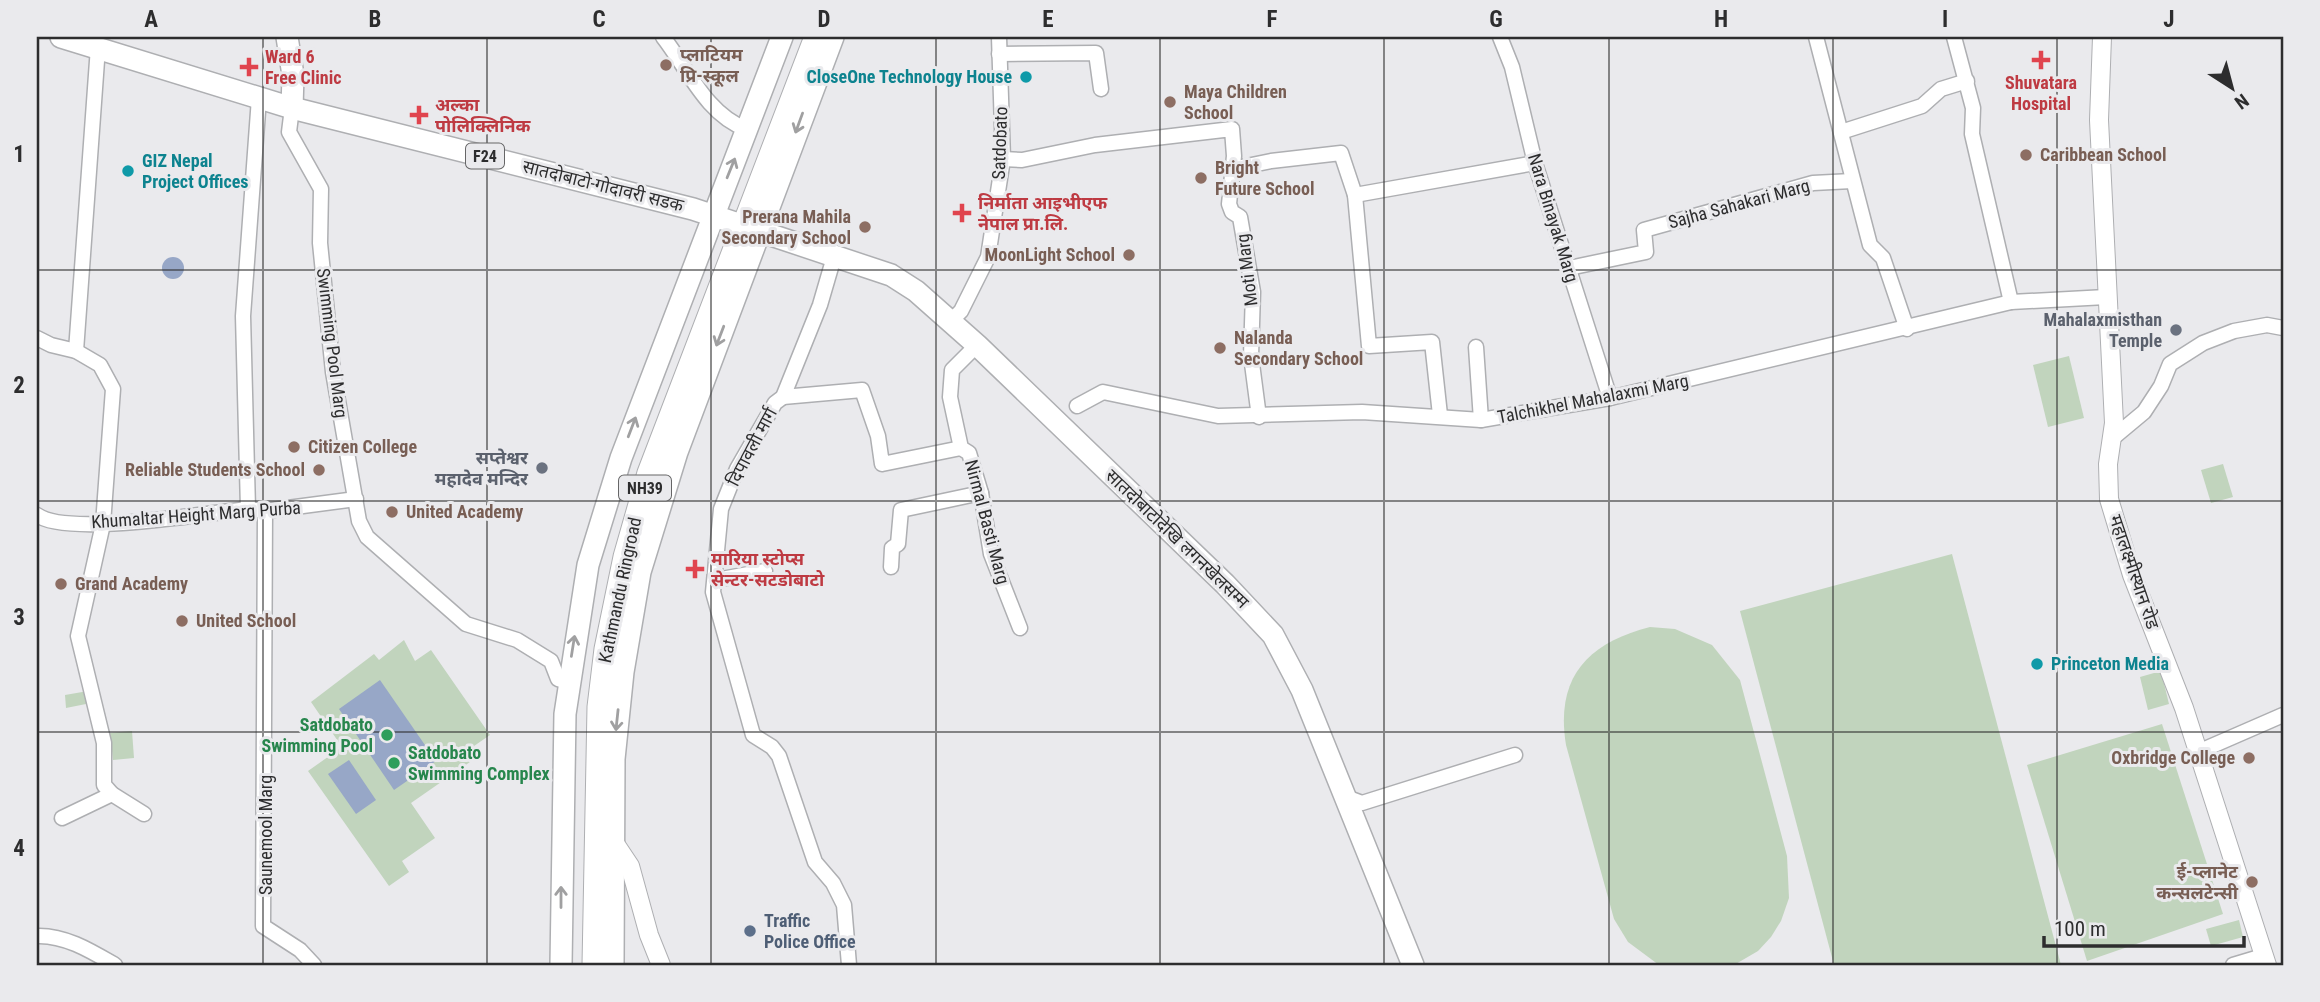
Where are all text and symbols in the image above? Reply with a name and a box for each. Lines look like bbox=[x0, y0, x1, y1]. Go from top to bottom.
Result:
text: A bbox=[144, 6, 158, 33]
text: B bbox=[369, 6, 381, 33]
text: C bbox=[592, 6, 606, 33]
text: D bbox=[818, 6, 831, 33]
text: E bbox=[1042, 6, 1054, 33]
text: F bbox=[1267, 6, 1278, 33]
text: G bbox=[1489, 6, 1503, 33]
text: H bbox=[1714, 6, 1728, 33]
text: I bbox=[1942, 6, 1948, 33]
text: J bbox=[2163, 6, 2175, 33]
place label: प्लाटियम प्रि-स्कूल bbox=[680, 44, 743, 88]
place label: Ward 6 Free Clinic bbox=[265, 46, 342, 88]
marker: Shuvatara Hospital bbox=[2031, 50, 2051, 70]
north arrow bbox=[2198, 52, 2268, 122]
marker: Ward 6 Free Clinic bbox=[239, 57, 259, 77]
marker: प्लाटियम प्रि-स्कूल bbox=[658, 57, 674, 73]
place label: CloseOne Technology House bbox=[807, 66, 1012, 87]
marker: CloseOne Technology House bbox=[1018, 69, 1034, 85]
place label: Shuvatara Hospital bbox=[2005, 72, 2077, 114]
place label: Maya Children School bbox=[1184, 81, 1287, 123]
text: N bbox=[2230, 89, 2253, 114]
place label: अल्का पोलिक्लिनिक bbox=[435, 94, 532, 136]
marker: Maya Children School bbox=[1162, 94, 1178, 110]
marker: अल्का पोलिक्लिनिक bbox=[409, 105, 429, 125]
street label: Satdobato bbox=[988, 106, 1011, 180]
one-way arrow bbox=[792, 112, 804, 134]
text: 1 bbox=[13, 141, 25, 168]
road number: F24 bbox=[466, 144, 504, 168]
place label: Caribbean School bbox=[2040, 144, 2166, 165]
marker: Caribbean School bbox=[2018, 147, 2034, 163]
place label: GIZ Nepal Project Offices bbox=[142, 150, 249, 192]
street label: Nara Binayak Marg bbox=[1524, 151, 1583, 285]
street label: सातदोबाटो-गोदावरी सडक bbox=[520, 155, 687, 216]
place label: Bright Future School bbox=[1215, 157, 1314, 199]
one-way arrow bbox=[725, 158, 738, 179]
marker: GIZ Nepal Project Offices bbox=[120, 163, 136, 179]
marker: Bright Future School bbox=[1193, 170, 1209, 186]
street label: Sajha Sahakari Marg bbox=[1666, 175, 1812, 233]
place label: निर्माता आइभीएफ नेपाल प्रा.लि. bbox=[978, 192, 1108, 234]
marker: निर्माता आइभीएफ नेपाल प्रा.लि. bbox=[952, 203, 972, 223]
place label: Prerana Mahila Secondary School bbox=[722, 206, 851, 248]
marker: Prerana Mahila Secondary School bbox=[857, 219, 873, 235]
street label: Moti Marg bbox=[1232, 233, 1261, 307]
place label: MoonLight School bbox=[985, 244, 1115, 265]
marker: MoonLight School bbox=[1121, 247, 1137, 263]
street label: Swimming Pool Marg bbox=[313, 267, 352, 419]
place label: Mahalaxmisthan Temple bbox=[2044, 309, 2162, 351]
marker: Mahalaxmisthan Temple bbox=[2168, 322, 2184, 338]
one-way arrow bbox=[712, 325, 725, 347]
place label: Nalanda Secondary School bbox=[1234, 327, 1363, 369]
marker: Nalanda Secondary School bbox=[1212, 340, 1228, 356]
street label: Talchikhel Mahalaxmi Marg bbox=[1496, 370, 1690, 427]
text: 2 bbox=[13, 372, 25, 399]
street label: दिपावली मार्ग bbox=[722, 403, 781, 490]
one-way arrow bbox=[627, 416, 640, 438]
place label: Citizen College bbox=[308, 436, 417, 457]
marker: Citizen College bbox=[286, 439, 302, 455]
place label: सप्तेश्वर महादेव मन्दिर bbox=[435, 447, 529, 489]
street label: Nirmal Basti Marg bbox=[961, 457, 1014, 586]
place label: Reliable Students School bbox=[125, 459, 305, 480]
marker: सप्तेश्वर महादेव मन्दिर bbox=[534, 460, 550, 476]
marker: Reliable Students School bbox=[311, 462, 327, 478]
street label: सातदोबाटोदेखि लगनखेलसम्म bbox=[1101, 465, 1254, 613]
road number: NH39 bbox=[619, 475, 671, 500]
street label: Khumaltar Height Marg Purba bbox=[90, 497, 301, 532]
place label: United Academy bbox=[406, 501, 523, 522]
marker: United Academy bbox=[384, 504, 400, 520]
street label: महालक्ष्मीस्थान रोड bbox=[2105, 512, 2164, 632]
street label: Kathmandu Ringroad bbox=[594, 515, 645, 665]
place label: मारिया स्टोप्स सेन्टर-सटडोबाटो bbox=[711, 548, 825, 590]
marker: मारिया स्टोप्स सेन्टर-सटडोबाटो bbox=[685, 559, 705, 579]
place label: Grand Academy bbox=[75, 573, 188, 594]
marker: Grand Academy bbox=[53, 576, 69, 592]
text: 3 bbox=[13, 604, 25, 631]
place label: United School bbox=[196, 610, 296, 631]
marker: United School bbox=[174, 613, 190, 629]
one-way arrow bbox=[567, 635, 580, 658]
place label: Princeton Media bbox=[2051, 653, 2169, 674]
marker: Princeton Media bbox=[2029, 656, 2045, 672]
one-way arrow bbox=[610, 708, 623, 731]
place label: Satdobato Swimming Pool bbox=[261, 714, 373, 756]
marker: Satdobato Swimming Pool bbox=[379, 727, 395, 743]
place label: Satdobato Swimming Complex bbox=[408, 742, 550, 784]
place label: Oxbridge College bbox=[2111, 747, 2235, 768]
marker: Oxbridge College bbox=[2241, 750, 2257, 766]
marker: Satdobato Swimming Complex bbox=[386, 755, 402, 771]
street label: Saunemool Marg bbox=[255, 775, 276, 895]
text: 4 bbox=[13, 835, 25, 862]
place label: ई-प्लानेट कन्सलटेन्सी bbox=[2156, 861, 2239, 903]
marker: ई-प्लानेट कन्सलटेन्सी bbox=[2244, 874, 2260, 890]
one-way arrow bbox=[554, 886, 568, 909]
scale bar bbox=[2044, 904, 2243, 948]
place label: Traffic Police Office bbox=[764, 910, 856, 952]
text: 100 m bbox=[2054, 917, 2106, 941]
marker: Traffic Police Office bbox=[742, 923, 758, 939]

